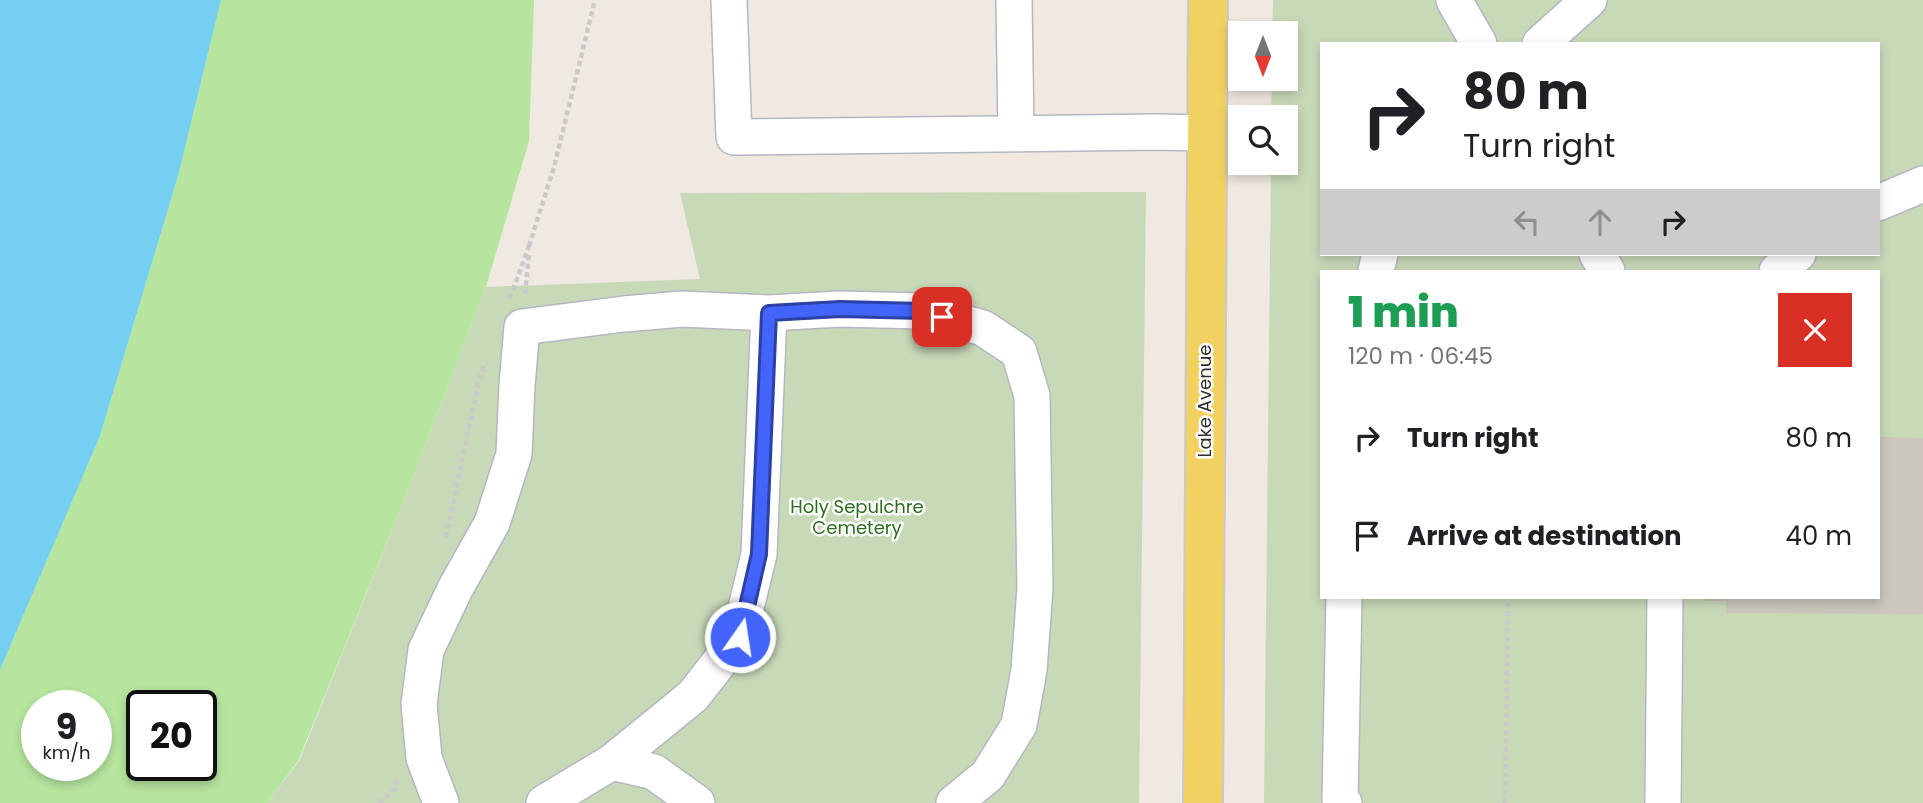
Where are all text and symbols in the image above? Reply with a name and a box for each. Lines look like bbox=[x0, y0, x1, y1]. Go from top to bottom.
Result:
north arrow bbox=[1228, 21, 1298, 91]
map controls bbox=[1228, 21, 1298, 175]
text: 80 m bbox=[1463, 58, 1589, 126]
icon: right bbox=[1348, 70, 1439, 161]
button: search bbox=[1228, 105, 1298, 175]
text: Turn right bbox=[1463, 123, 1615, 168]
icon: left bbox=[1508, 203, 1546, 241]
icon: ahead bbox=[1581, 203, 1619, 241]
icon: right bbox=[1654, 203, 1692, 241]
text: 1 min bbox=[1348, 283, 1459, 342]
pin bbox=[912, 287, 972, 347]
button: close bbox=[1778, 293, 1852, 367]
icon: arrive bbox=[923, 298, 961, 336]
text: 120 m · 06:45 bbox=[1348, 340, 1493, 372]
street label: Lake Avenue bbox=[1192, 345, 1217, 457]
icon: right bbox=[1348, 419, 1386, 457]
text: Turn right bbox=[1407, 420, 1539, 456]
text: 80 m bbox=[1786, 420, 1852, 456]
park label: Holy Sepulchre Cemetery bbox=[790, 494, 924, 540]
icon: arrive bbox=[1348, 517, 1386, 555]
text: Arrive at destination bbox=[1407, 518, 1682, 554]
text: 40 m bbox=[1786, 518, 1852, 554]
position arrow bbox=[703, 600, 777, 674]
speed limit sign: 20 bbox=[126, 690, 217, 781]
text: 9 bbox=[56, 702, 77, 751]
text: km/h bbox=[43, 740, 90, 765]

